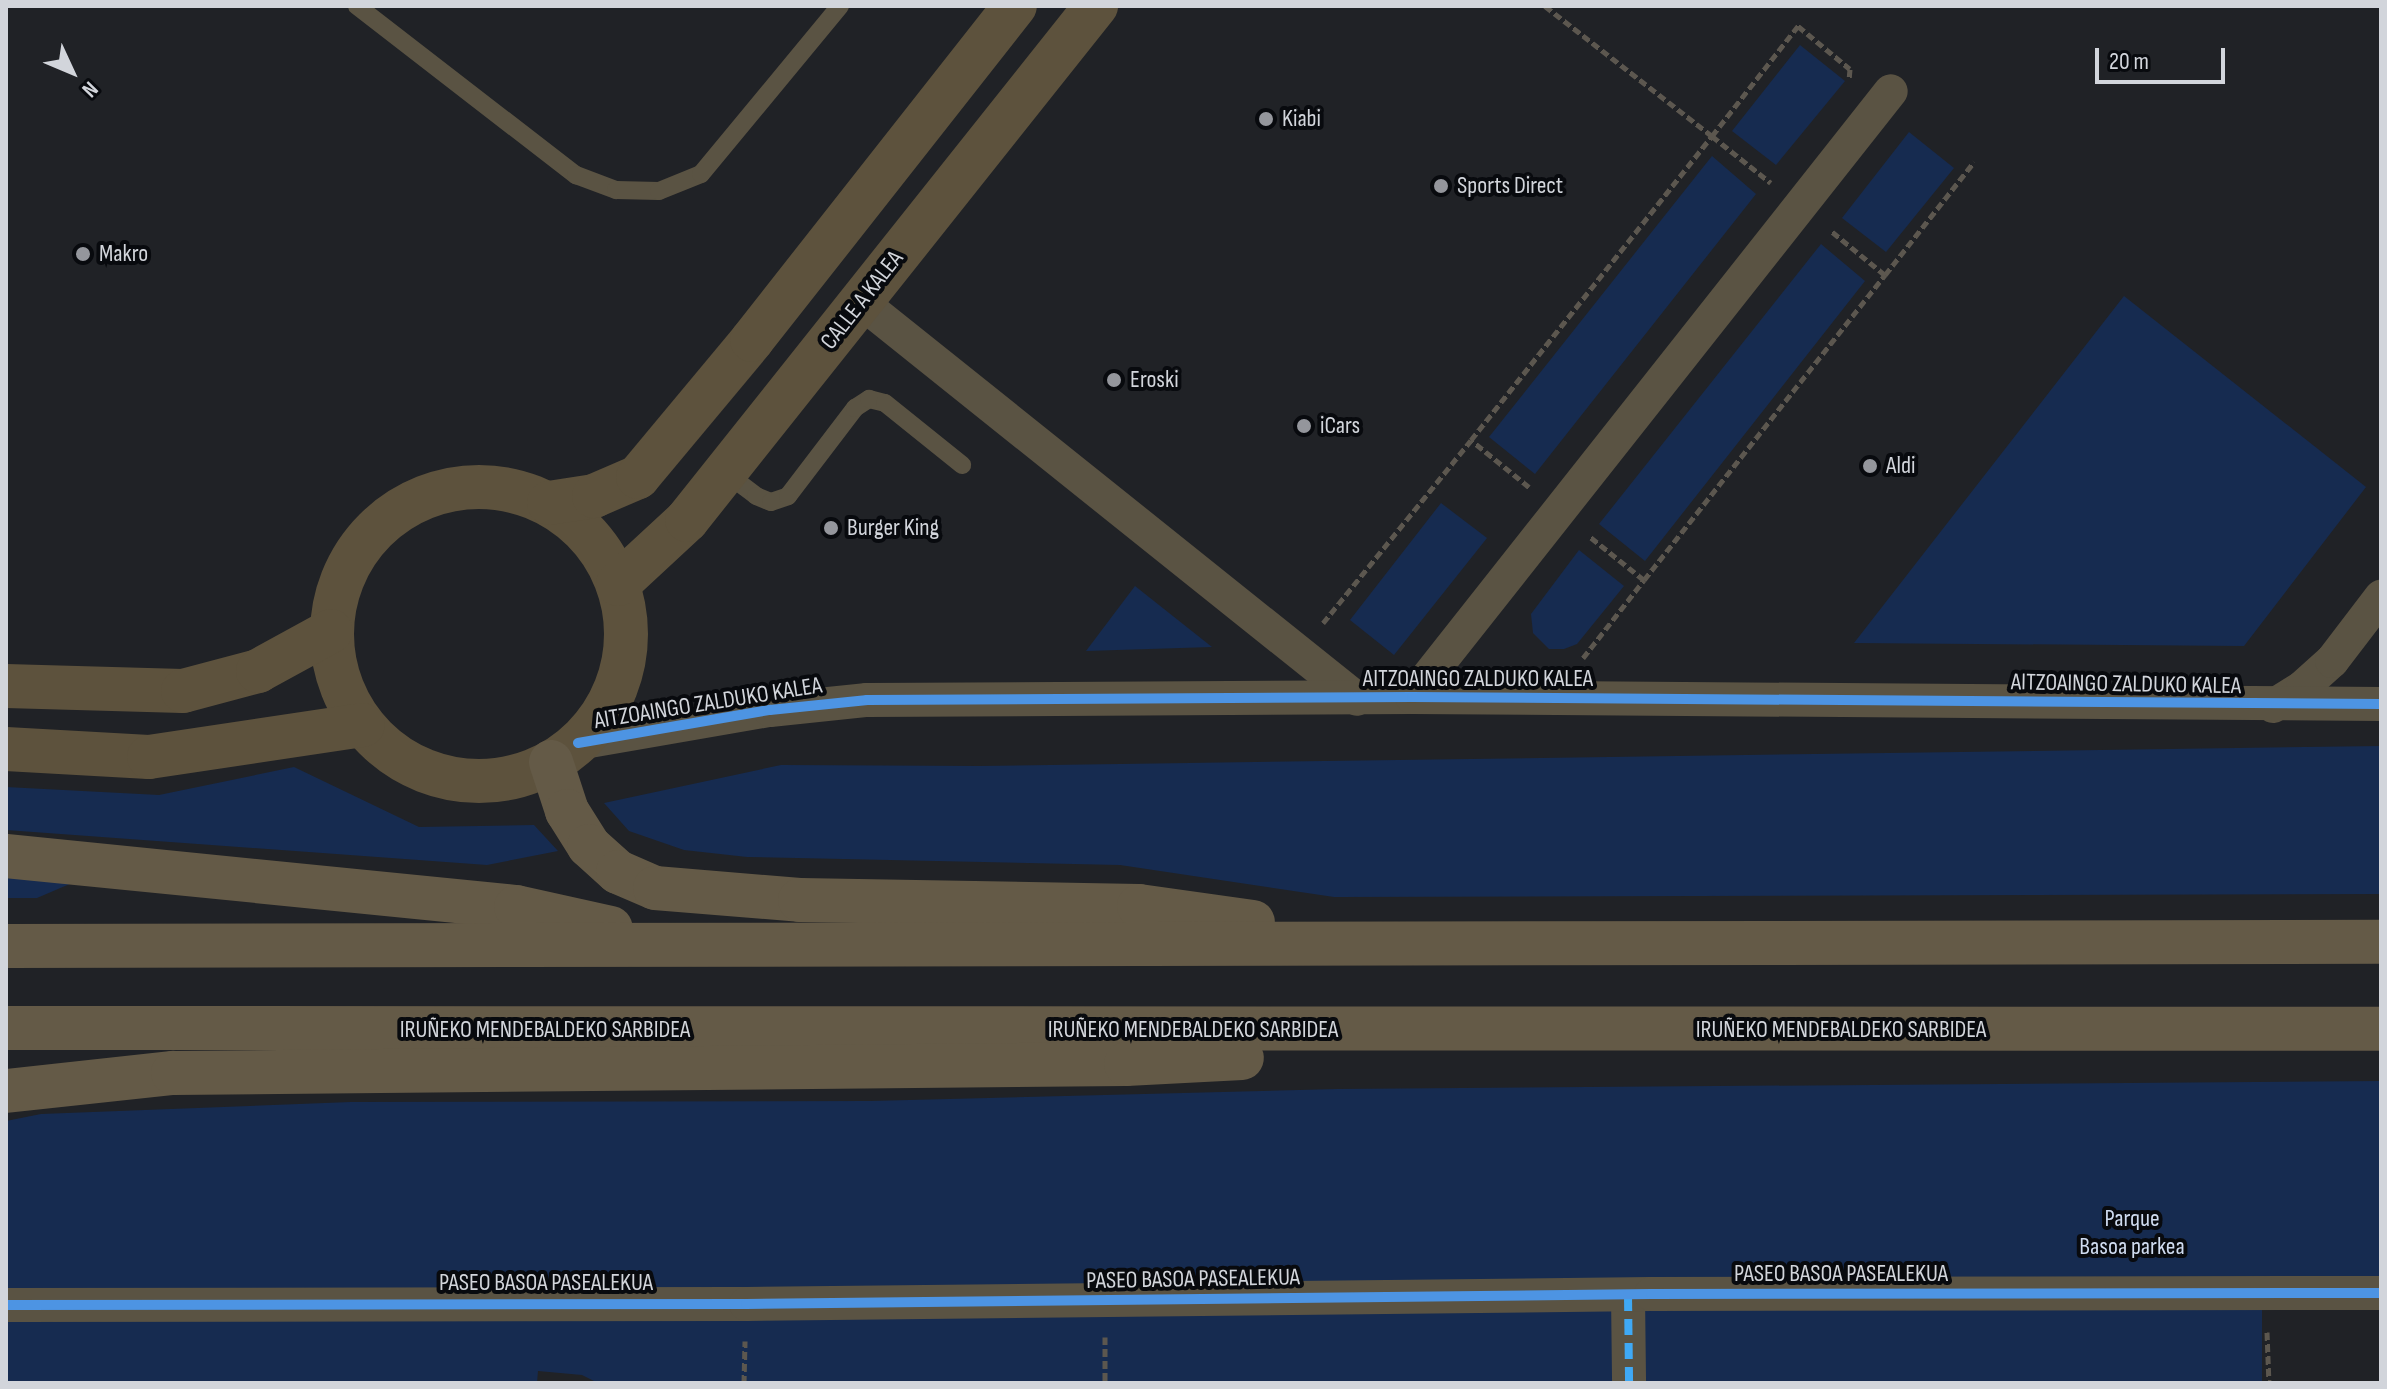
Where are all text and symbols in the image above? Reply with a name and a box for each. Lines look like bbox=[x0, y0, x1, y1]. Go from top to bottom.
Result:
north arrow bbox=[32, 32, 112, 112]
scale bar bbox=[2099, 32, 2229, 82]
text: 20 m bbox=[2109, 47, 2149, 76]
text: N bbox=[76, 75, 103, 103]
place label: Kiabi bbox=[1282, 105, 1321, 133]
marker: Kiabi bbox=[1257, 110, 1275, 128]
place label: Sports Direct bbox=[1457, 172, 1563, 200]
marker: Sports Direct bbox=[1432, 177, 1450, 195]
place label: Makro bbox=[99, 240, 148, 268]
marker: Makro bbox=[74, 245, 92, 263]
street label: CALLE A KALEA bbox=[814, 245, 910, 355]
place label: Eroski bbox=[1130, 366, 1179, 394]
marker: Eroski bbox=[1105, 371, 1123, 389]
place label: iCars bbox=[1320, 412, 1360, 440]
marker: iCars bbox=[1295, 417, 1313, 435]
place label: Aldi bbox=[1886, 452, 1916, 480]
marker: Aldi bbox=[1861, 457, 1879, 475]
place label: Burger King bbox=[847, 514, 939, 542]
marker: Burger King bbox=[822, 519, 840, 537]
street label: AITZOAINGO ZALDUKO KALEA bbox=[1363, 665, 1593, 693]
street label: AITZOAINGO ZALDUKO KALEA bbox=[2011, 668, 2241, 700]
street label: AITZOAINGO ZALDUKO KALEA bbox=[592, 671, 824, 735]
street label: IRUÑEKO MENDEBALDEKO SARBIDEA bbox=[400, 1016, 690, 1044]
street label: IRUÑEKO MENDEBALDEKO SARBIDEA bbox=[1048, 1016, 1338, 1044]
street label: IRUÑEKO MENDEBALDEKO SARBIDEA bbox=[1696, 1016, 1986, 1044]
park label: Parque Basoa parkea bbox=[2079, 1205, 2185, 1261]
street label: PASEO BASOA PASEALEKUA bbox=[1734, 1260, 1948, 1288]
street label: PASEO BASOA PASEALEKUA bbox=[1086, 1263, 1300, 1295]
street label: PASEO BASOA PASEALEKUA bbox=[439, 1269, 653, 1297]

